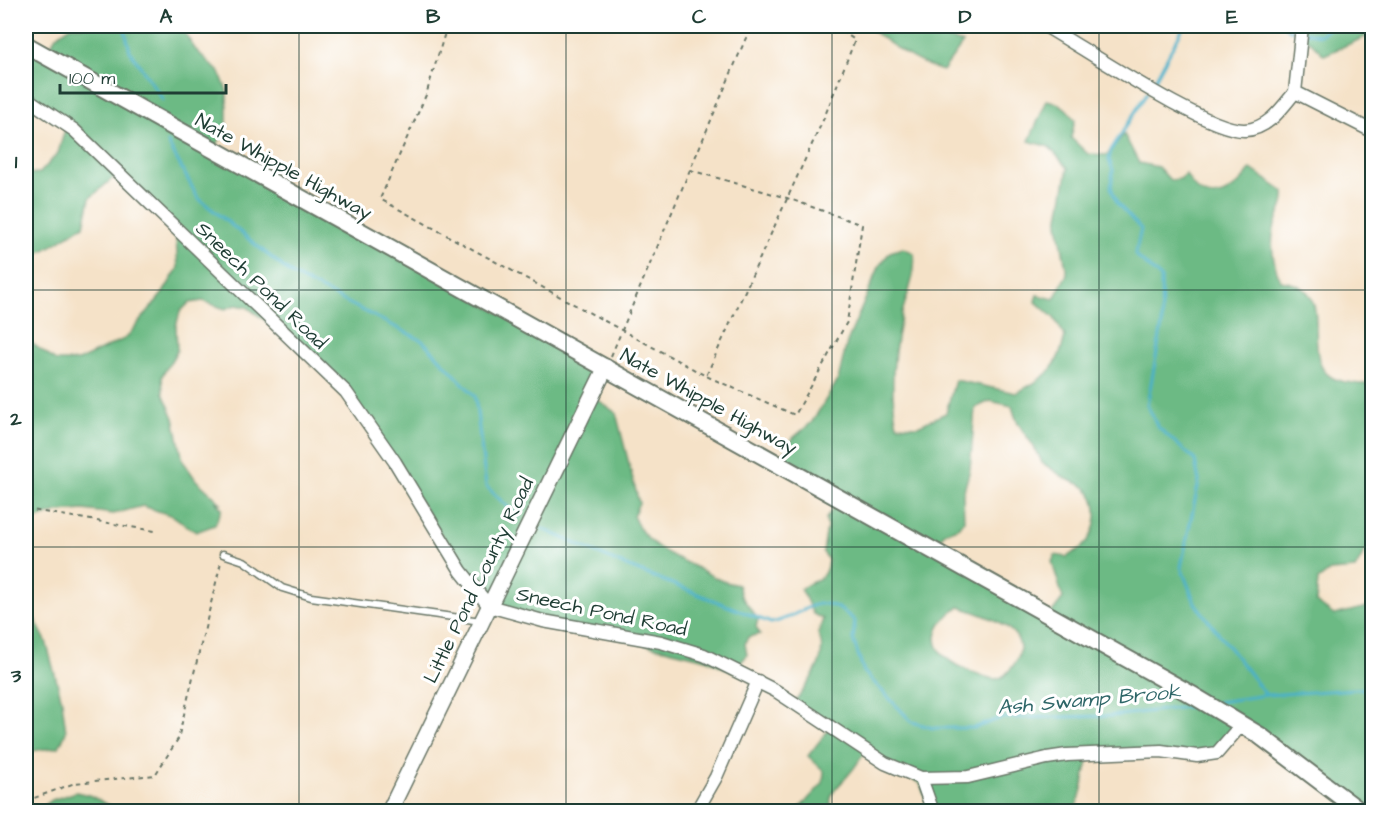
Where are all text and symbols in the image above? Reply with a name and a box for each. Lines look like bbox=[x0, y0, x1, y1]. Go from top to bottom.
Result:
text: A bbox=[160, 3, 173, 31]
text: B bbox=[426, 3, 441, 31]
text: C bbox=[692, 3, 707, 31]
text: D bbox=[959, 3, 972, 31]
text: E bbox=[1226, 3, 1238, 31]
scale bar bbox=[60, 57, 226, 95]
text: 100 m bbox=[69, 66, 115, 91]
street label: Nate Whipple Highway bbox=[190, 107, 377, 228]
text: 1 bbox=[15, 148, 18, 176]
street label: Sneech Pond Road bbox=[189, 215, 333, 356]
street label: Nate Whipple Highway bbox=[615, 342, 802, 463]
text: 2 bbox=[9, 405, 22, 433]
street label: Little Pond County Road bbox=[417, 473, 542, 689]
street label: Sneech Pond Road bbox=[514, 580, 689, 644]
text: 3 bbox=[10, 662, 22, 690]
water label: Ash Swamp Brook bbox=[996, 677, 1183, 722]

